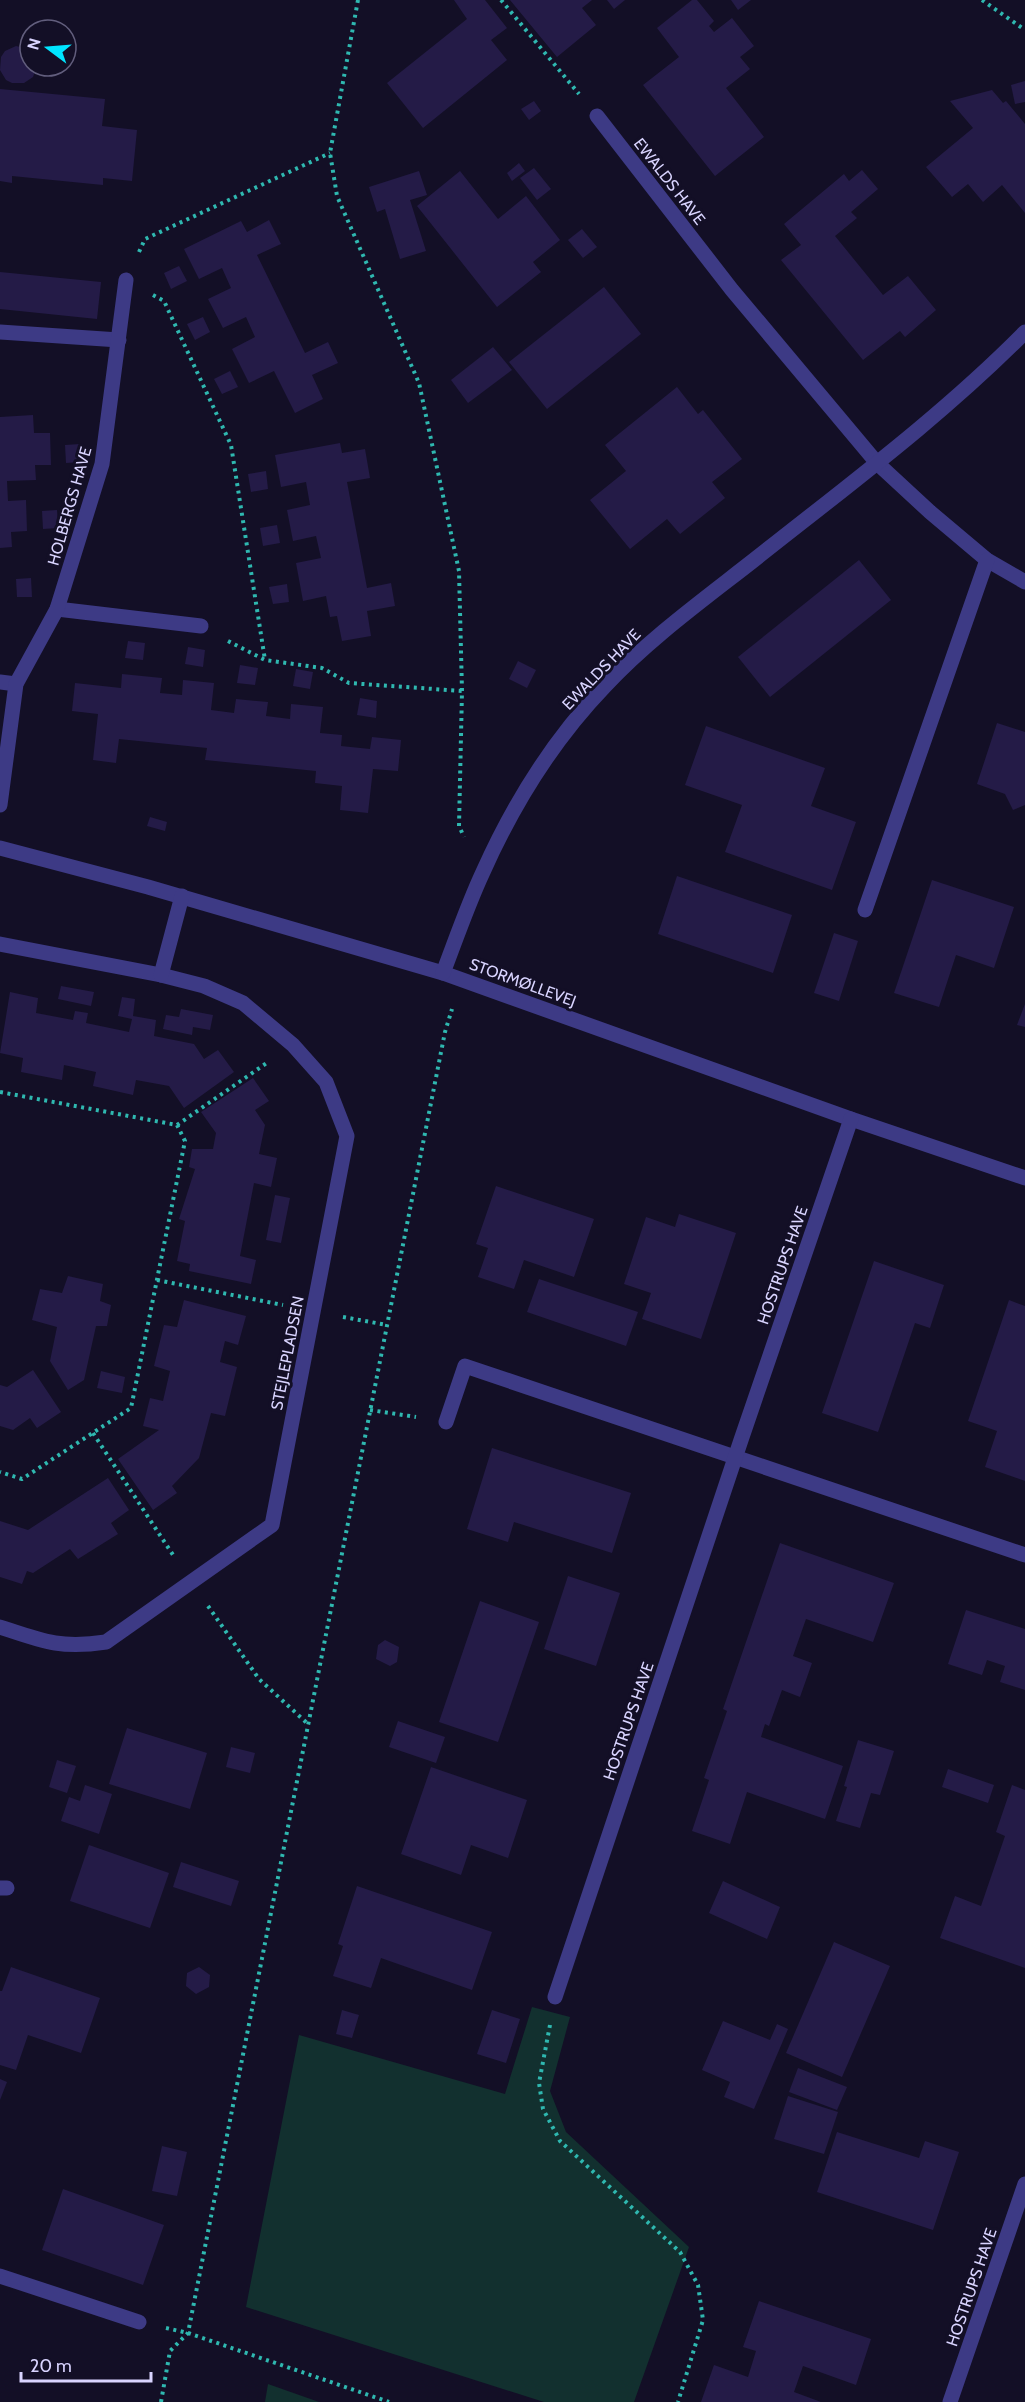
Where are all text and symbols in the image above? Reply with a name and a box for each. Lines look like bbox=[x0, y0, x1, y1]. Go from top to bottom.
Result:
north arrow bbox=[18, 18, 78, 78]
text: N bbox=[23, 36, 45, 52]
street label: EWALDS HAVE bbox=[630, 134, 709, 229]
street label: HOLBERGS HAVE bbox=[43, 445, 96, 568]
street label: EWALDS HAVE bbox=[558, 625, 645, 714]
street label: STORMØLLEVEJ bbox=[467, 954, 579, 1011]
street label: HOSTRUPS HAVE bbox=[753, 1203, 812, 1327]
street label: STEJLEPLADSEN bbox=[267, 1294, 308, 1412]
street label: HOSTRUPS HAVE bbox=[599, 1659, 658, 1783]
street label: HOSTRUPS HAVE bbox=[942, 2225, 1001, 2349]
scale bar bbox=[21, 2345, 152, 2383]
text: 20 m bbox=[30, 2355, 72, 2377]

